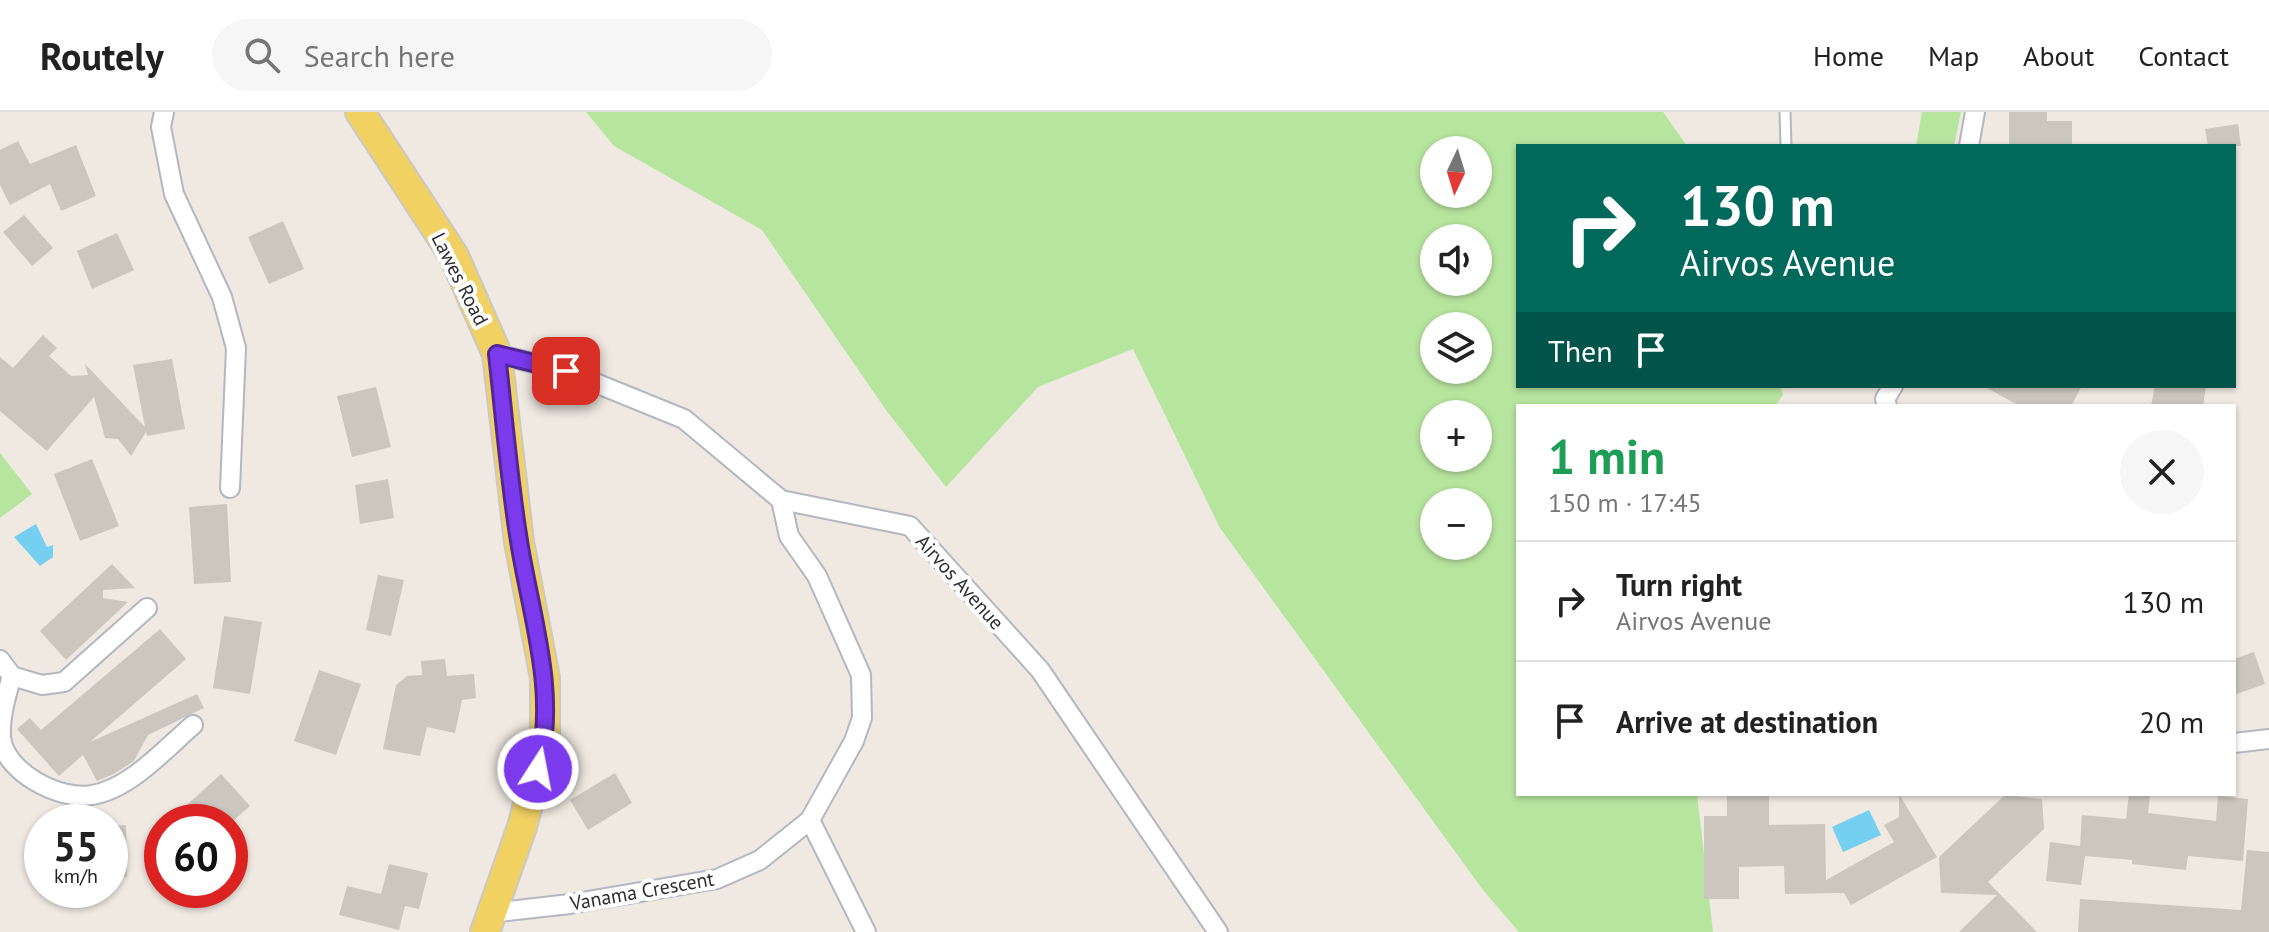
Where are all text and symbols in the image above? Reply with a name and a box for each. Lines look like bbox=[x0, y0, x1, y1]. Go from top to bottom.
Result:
search box bbox=[212, 19, 772, 91]
text: Routely bbox=[40, 31, 164, 80]
icon: search bbox=[240, 33, 284, 77]
text: Search here bbox=[304, 36, 455, 75]
text: Home bbox=[1813, 37, 1884, 74]
text: Map bbox=[1928, 37, 1979, 74]
text: About bbox=[2023, 37, 2094, 74]
text: Contact bbox=[2138, 37, 2229, 74]
north arrow bbox=[1420, 136, 1492, 208]
map controls bbox=[1420, 136, 1492, 560]
text: 130 m bbox=[1680, 169, 1835, 241]
icon: right bbox=[1548, 176, 1652, 280]
button: sound bbox=[1420, 224, 1492, 296]
street label: Lawes Road bbox=[426, 228, 494, 330]
text: Airvos Avenue bbox=[1680, 239, 1895, 286]
button: layers bbox=[1420, 312, 1492, 384]
icon: arrive bbox=[1629, 328, 1673, 372]
text: Then bbox=[1548, 331, 1613, 370]
pin bbox=[532, 337, 600, 405]
icon: arrive bbox=[544, 349, 588, 393]
button: + bbox=[1420, 400, 1492, 472]
text: 1 min bbox=[1548, 425, 1665, 487]
button: close bbox=[2120, 430, 2204, 514]
text: 150 m · 17:45 bbox=[1548, 486, 1702, 519]
button: − bbox=[1420, 488, 1492, 560]
street label: Airvos Avenue bbox=[910, 529, 1010, 635]
text: Turn right bbox=[1616, 565, 1742, 604]
icon: right bbox=[1548, 579, 1592, 623]
text: 130 m bbox=[2123, 582, 2204, 621]
text: Airvos Avenue bbox=[1616, 604, 1771, 637]
icon: arrive bbox=[1548, 699, 1592, 743]
text: Arrive at destination bbox=[1616, 702, 1878, 741]
text: 20 m bbox=[2139, 702, 2204, 741]
position arrow bbox=[496, 727, 580, 811]
speed limit sign: 60 bbox=[144, 804, 248, 908]
text: 55 bbox=[53, 820, 99, 872]
text: km/h bbox=[54, 863, 98, 889]
street label: Vanama Crescent bbox=[567, 866, 716, 917]

